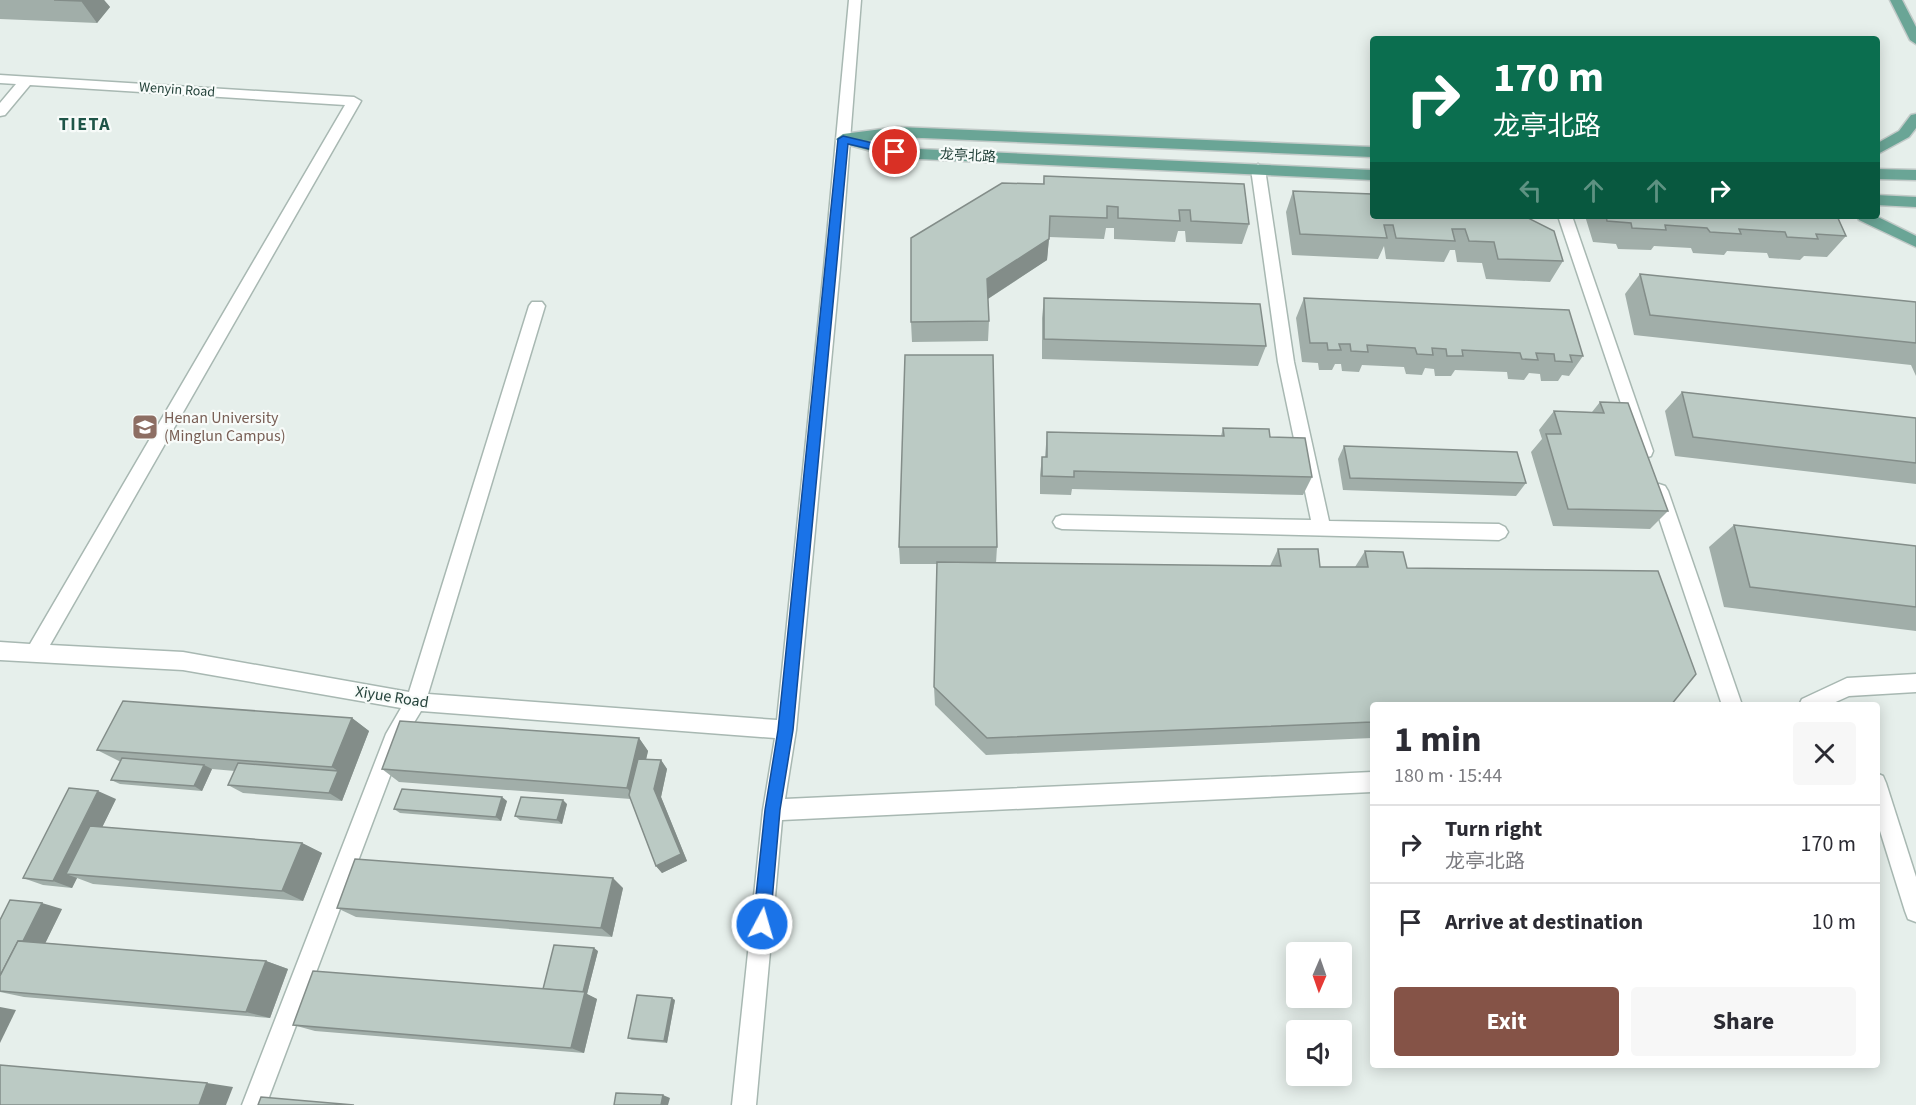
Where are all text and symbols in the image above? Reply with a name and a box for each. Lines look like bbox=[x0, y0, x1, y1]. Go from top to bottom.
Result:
text: 170 m bbox=[1493, 48, 1604, 108]
icon: right bbox=[1394, 60, 1472, 138]
street label: Wenyin Road bbox=[138, 77, 216, 103]
text: 龙亭北路 bbox=[1493, 107, 1601, 146]
district label: TIETA bbox=[59, 112, 111, 137]
pin bbox=[869, 126, 920, 177]
icon: arrive bbox=[878, 135, 911, 168]
street label: 龙亭北路 bbox=[940, 145, 996, 167]
icon: left bbox=[1514, 174, 1547, 207]
icon: ahead bbox=[1577, 174, 1610, 207]
icon: ahead bbox=[1640, 174, 1673, 207]
icon: right bbox=[1703, 174, 1736, 207]
place label: Henan University (Minglun Campus) bbox=[164, 407, 286, 447]
school or university icon: Henan University (Minglun Campus) bbox=[130, 412, 160, 442]
street label: Xiyue Road bbox=[354, 680, 430, 714]
text: 1 min bbox=[1394, 714, 1482, 765]
button: close bbox=[1793, 722, 1856, 785]
text: 180 m · 15:44 bbox=[1394, 762, 1502, 790]
text: Turn right bbox=[1445, 813, 1542, 845]
icon: right bbox=[1394, 828, 1427, 861]
text: 170 m bbox=[1801, 828, 1856, 860]
text: 龙亭北路 bbox=[1445, 848, 1525, 876]
position arrow bbox=[730, 892, 794, 956]
icon: arrive bbox=[1394, 906, 1427, 939]
text: Arrive at destination bbox=[1445, 906, 1643, 938]
text: 10 m bbox=[1811, 906, 1856, 938]
north arrow bbox=[1286, 942, 1352, 1008]
map controls bbox=[1286, 942, 1352, 1086]
button: Exit bbox=[1394, 987, 1619, 1056]
button: Share bbox=[1631, 987, 1856, 1056]
button: sound bbox=[1286, 1020, 1352, 1086]

